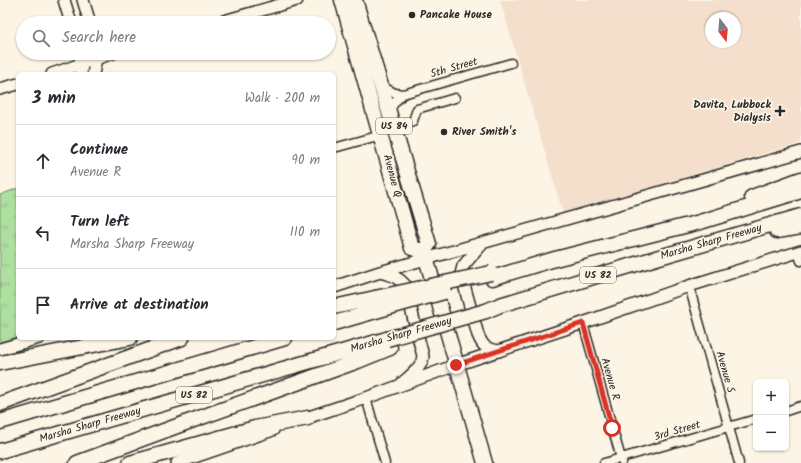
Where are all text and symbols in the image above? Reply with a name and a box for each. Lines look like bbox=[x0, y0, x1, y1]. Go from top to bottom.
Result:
place label: Pancake House bbox=[420, 6, 492, 24]
marker: Pancake House bbox=[407, 10, 417, 20]
north arrow bbox=[705, 12, 741, 48]
search box bbox=[16, 16, 336, 60]
text: Search here bbox=[62, 26, 136, 50]
icon: search bbox=[30, 27, 52, 49]
street label: 5th Street bbox=[428, 52, 480, 83]
text: 3 min bbox=[32, 85, 76, 112]
text: Walk · 200 m bbox=[245, 88, 320, 109]
place label: Davita, Lubbock Dialysis bbox=[693, 96, 772, 127]
marker: Davita, Lubbock Dialysis bbox=[774, 105, 786, 117]
road number: US 84 bbox=[376, 118, 412, 134]
place label: River Smith's bbox=[452, 123, 517, 141]
marker: River Smith's bbox=[439, 127, 449, 137]
text: Continue bbox=[70, 138, 128, 162]
icon: ahead bbox=[32, 150, 54, 172]
text: 90 m bbox=[292, 150, 320, 171]
street label: Avenue Q bbox=[378, 152, 406, 200]
text: Avenue R bbox=[70, 162, 121, 183]
text: Turn left bbox=[70, 210, 130, 234]
street label: Marsha Sharp Freeway bbox=[658, 219, 765, 265]
icon: left bbox=[32, 222, 54, 244]
text: 110 m bbox=[290, 222, 320, 243]
text: Marsha Sharp Freeway bbox=[70, 234, 194, 255]
road number: US 82 bbox=[580, 267, 616, 283]
text: Arrive at destination bbox=[70, 293, 209, 317]
icon: arrive bbox=[32, 294, 54, 316]
street label: Marsha Sharp Freeway bbox=[348, 312, 455, 358]
street label: Avenue S bbox=[710, 349, 740, 395]
route end bbox=[447, 356, 465, 374]
street label: Avenue R bbox=[595, 356, 625, 403]
map controls bbox=[753, 379, 789, 451]
button: + bbox=[753, 379, 789, 415]
road number: US 82 bbox=[176, 387, 212, 403]
street label: Marsha Sharp Freeway bbox=[37, 402, 144, 448]
button: − bbox=[753, 415, 789, 451]
street label: 3rd Street bbox=[652, 416, 703, 446]
route start bbox=[603, 419, 621, 437]

